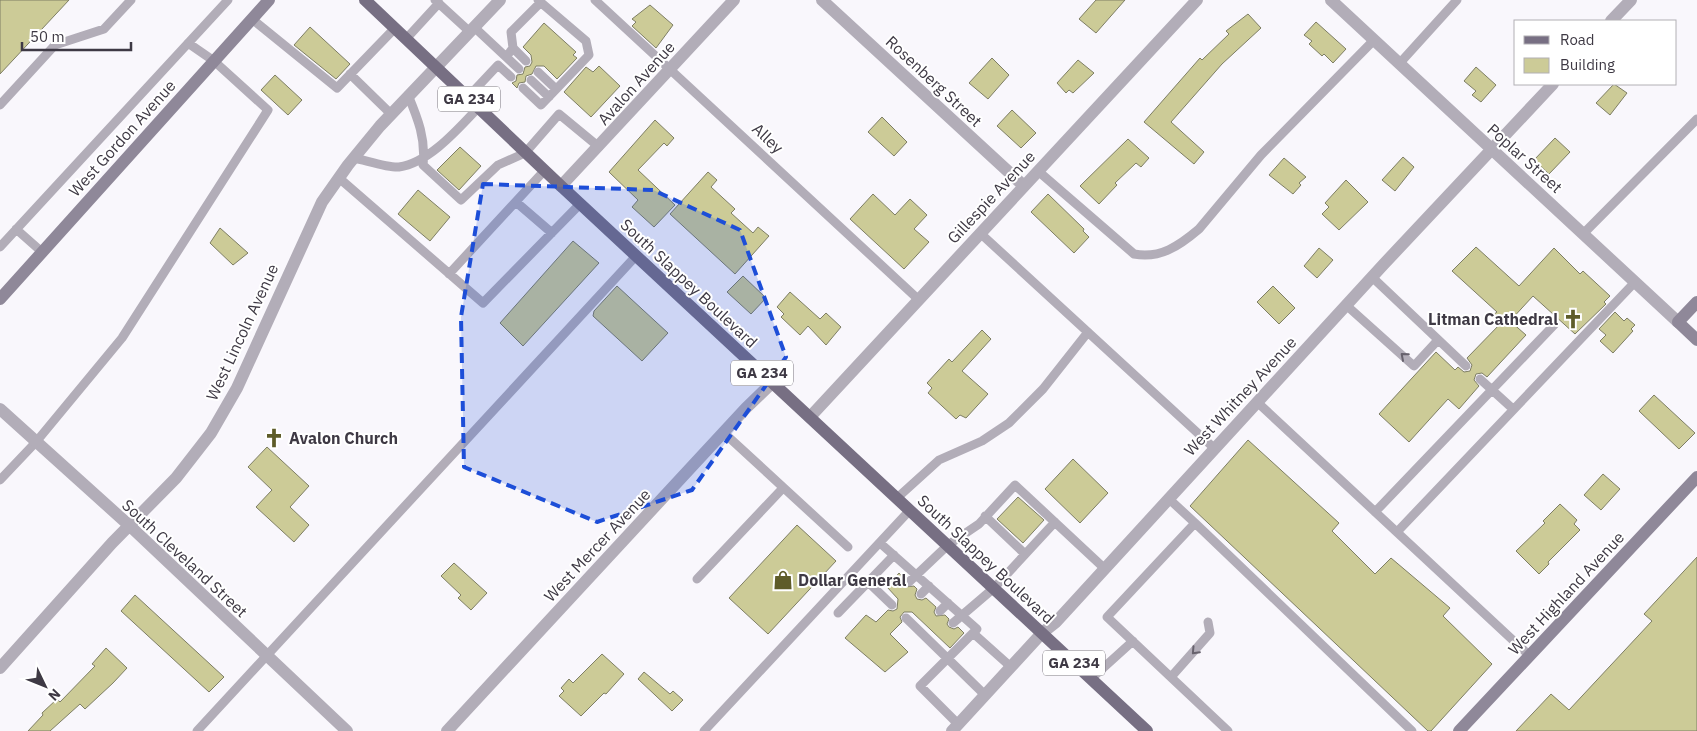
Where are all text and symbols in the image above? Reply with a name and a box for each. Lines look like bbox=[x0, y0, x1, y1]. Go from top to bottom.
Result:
scale bar bbox=[22, 20, 131, 52]
legend bbox=[1514, 20, 1677, 85]
text: 50 m bbox=[30, 27, 65, 46]
text: Road bbox=[1560, 30, 1595, 49]
street label: Rosenberg Street bbox=[882, 31, 986, 131]
street label: Avalon Avenue bbox=[593, 37, 679, 129]
text: Building bbox=[1560, 55, 1615, 74]
street label: West Gordon Avenue bbox=[64, 75, 180, 201]
road number: GA 234 bbox=[438, 86, 500, 112]
street label: Alley bbox=[748, 119, 788, 157]
street label: Poplar Street bbox=[1483, 119, 1567, 197]
street label: Gillespie Avenue bbox=[943, 146, 1039, 248]
street label: South Slappey Boulevard bbox=[616, 214, 762, 352]
street label: West Lincoln Avenue bbox=[202, 260, 283, 404]
church icon: Litman Cathedral bbox=[1562, 308, 1584, 330]
place label: Litman Cathedral bbox=[1428, 309, 1558, 329]
street label: West Whitney Avenue bbox=[1180, 332, 1301, 460]
one-way arrow bbox=[1400, 353, 1409, 362]
road number: GA 234 bbox=[731, 360, 793, 386]
church icon: Avalon Church bbox=[263, 427, 285, 449]
place label: Avalon Church bbox=[289, 428, 398, 448]
street label: West Mercer Avenue bbox=[539, 484, 655, 606]
street label: South Slappey Boulevard bbox=[913, 490, 1059, 628]
street label: South Cleveland Street bbox=[118, 495, 252, 621]
street label: West Highland Avenue bbox=[1504, 527, 1628, 659]
shop icon: Dollar General bbox=[772, 569, 794, 591]
place label: Dollar General bbox=[798, 570, 906, 590]
one-way arrow bbox=[1192, 645, 1201, 654]
road number: GA 234 bbox=[1043, 650, 1105, 676]
north arrow bbox=[20, 661, 70, 711]
text: N bbox=[44, 685, 65, 705]

